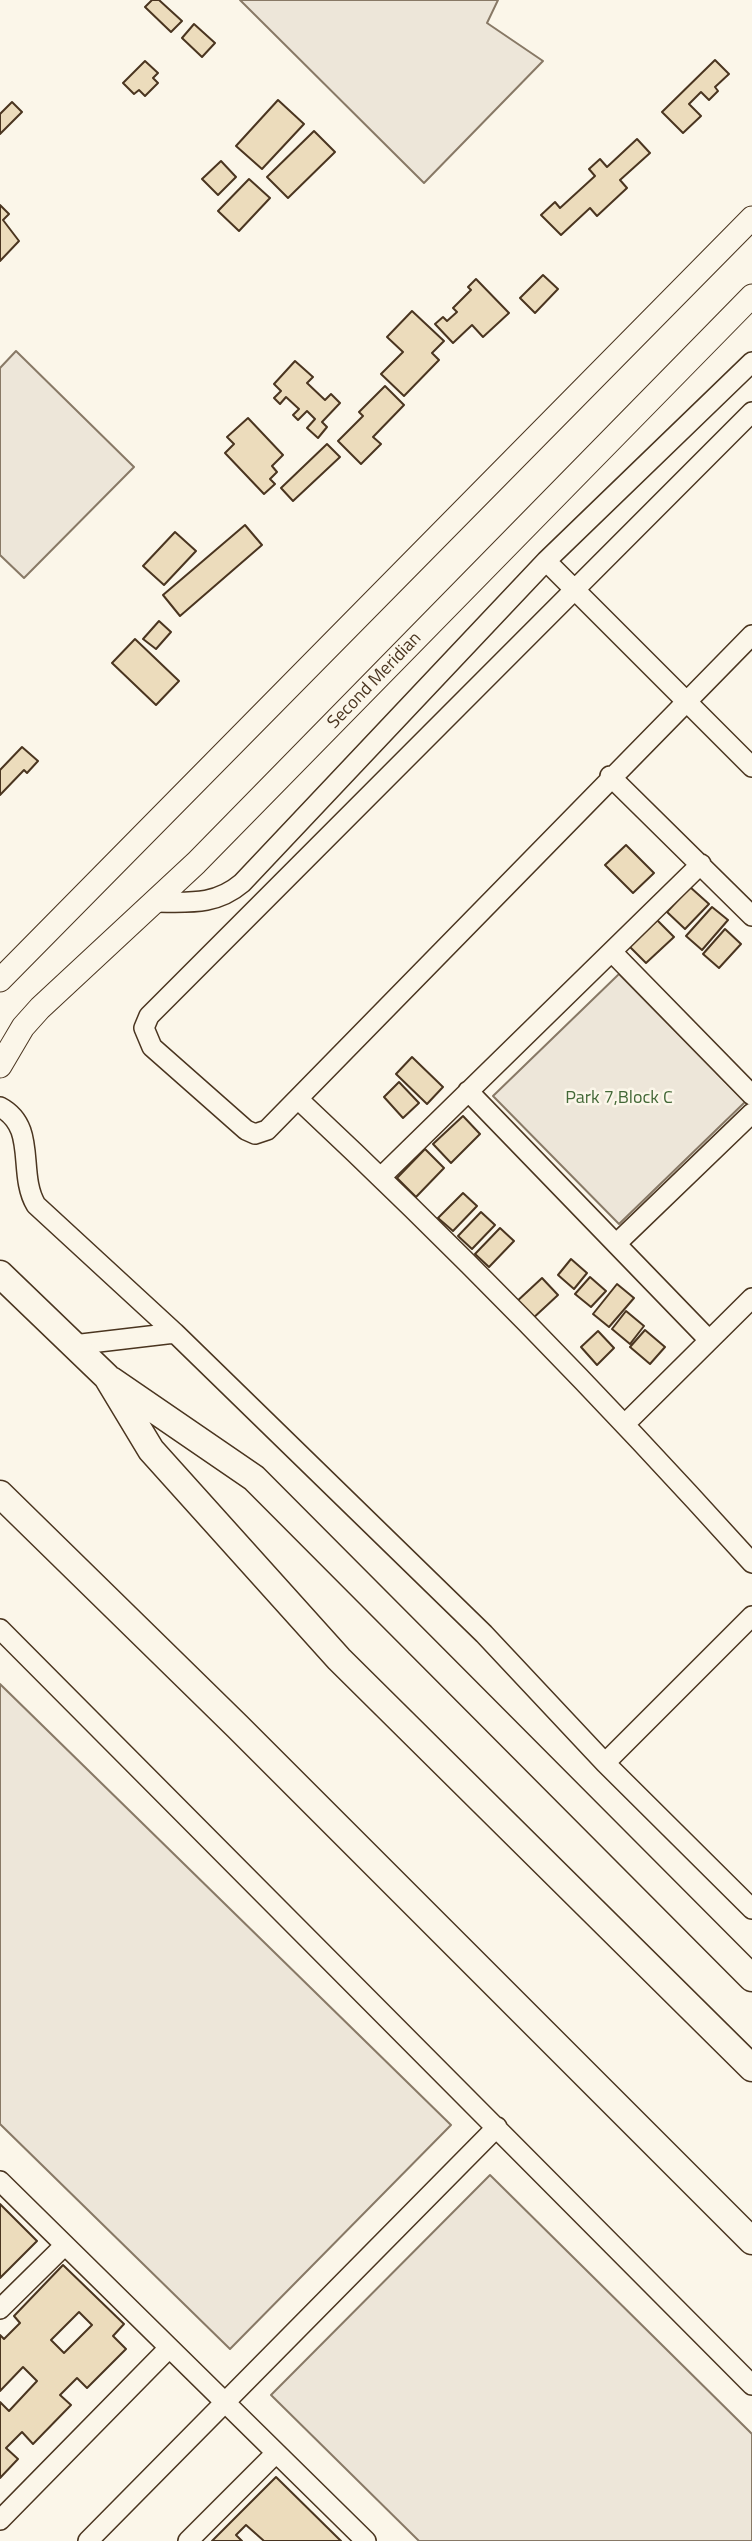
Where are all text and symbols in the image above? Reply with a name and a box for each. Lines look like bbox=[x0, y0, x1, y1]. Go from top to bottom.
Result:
street label: Second Meridian bbox=[324, 628, 426, 734]
park label: Park 7,Block C bbox=[565, 1088, 673, 1110]

